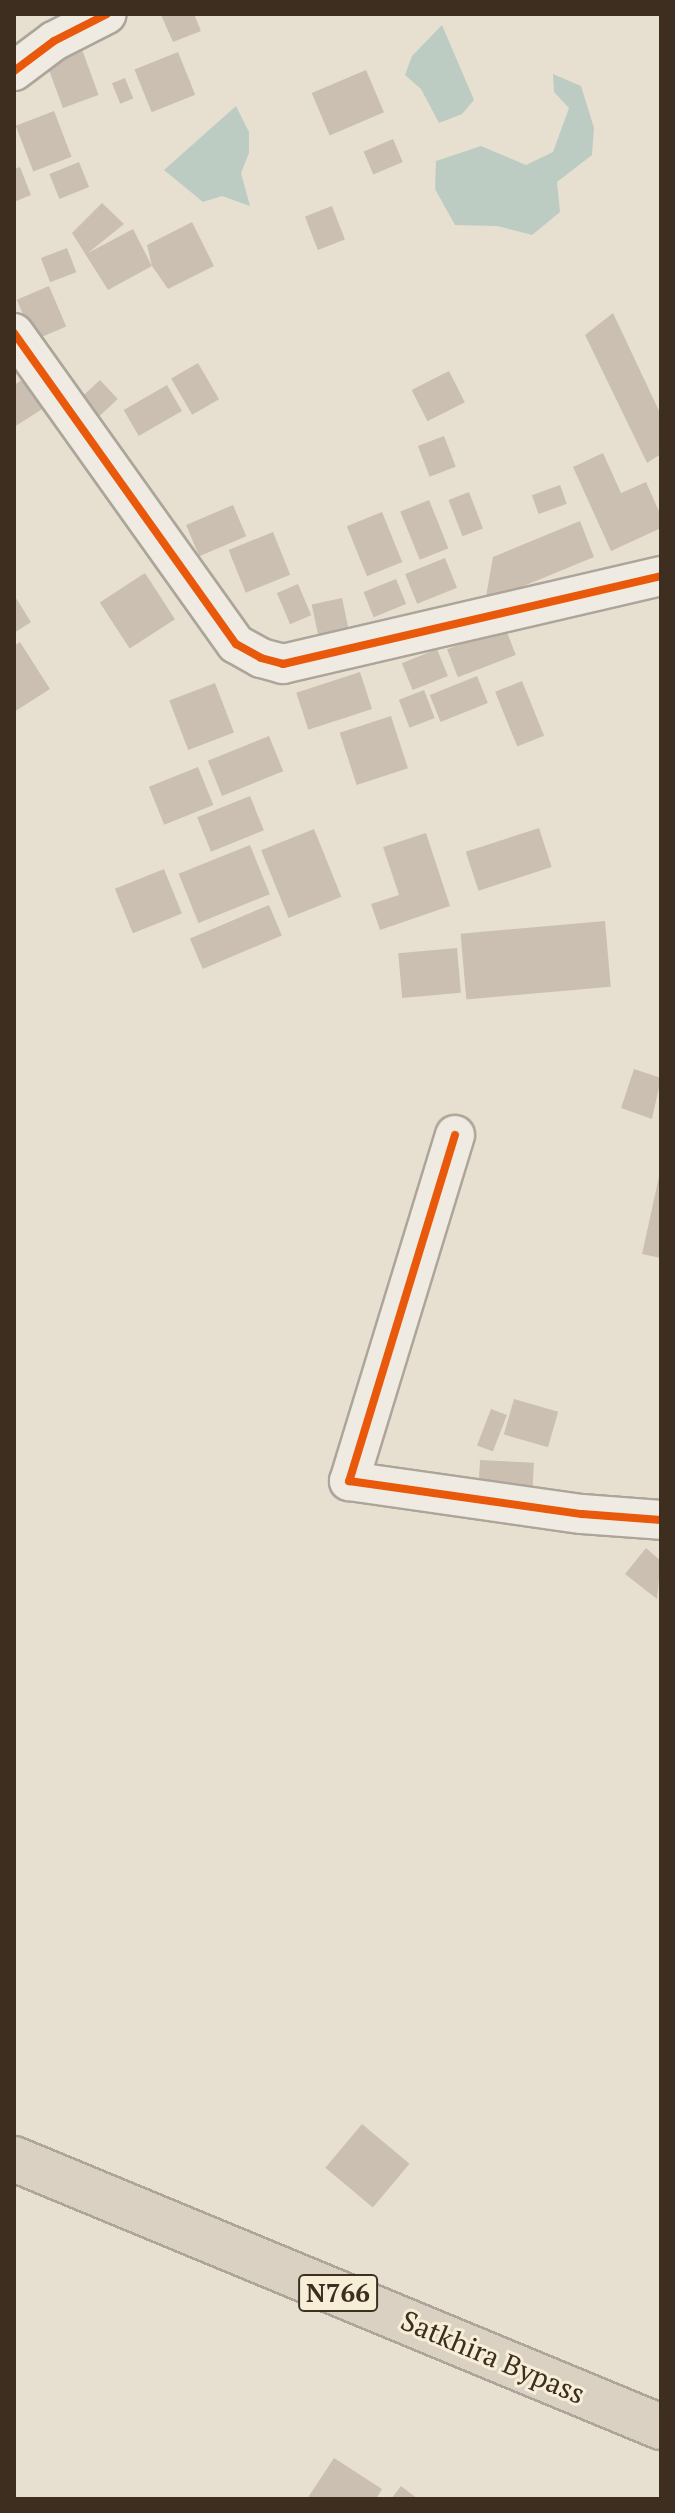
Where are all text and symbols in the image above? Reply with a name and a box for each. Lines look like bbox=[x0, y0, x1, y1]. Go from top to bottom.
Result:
road number: N766 bbox=[298, 2271, 378, 2315]
street label: Satkhira Bypass bbox=[396, 2303, 590, 2411]

